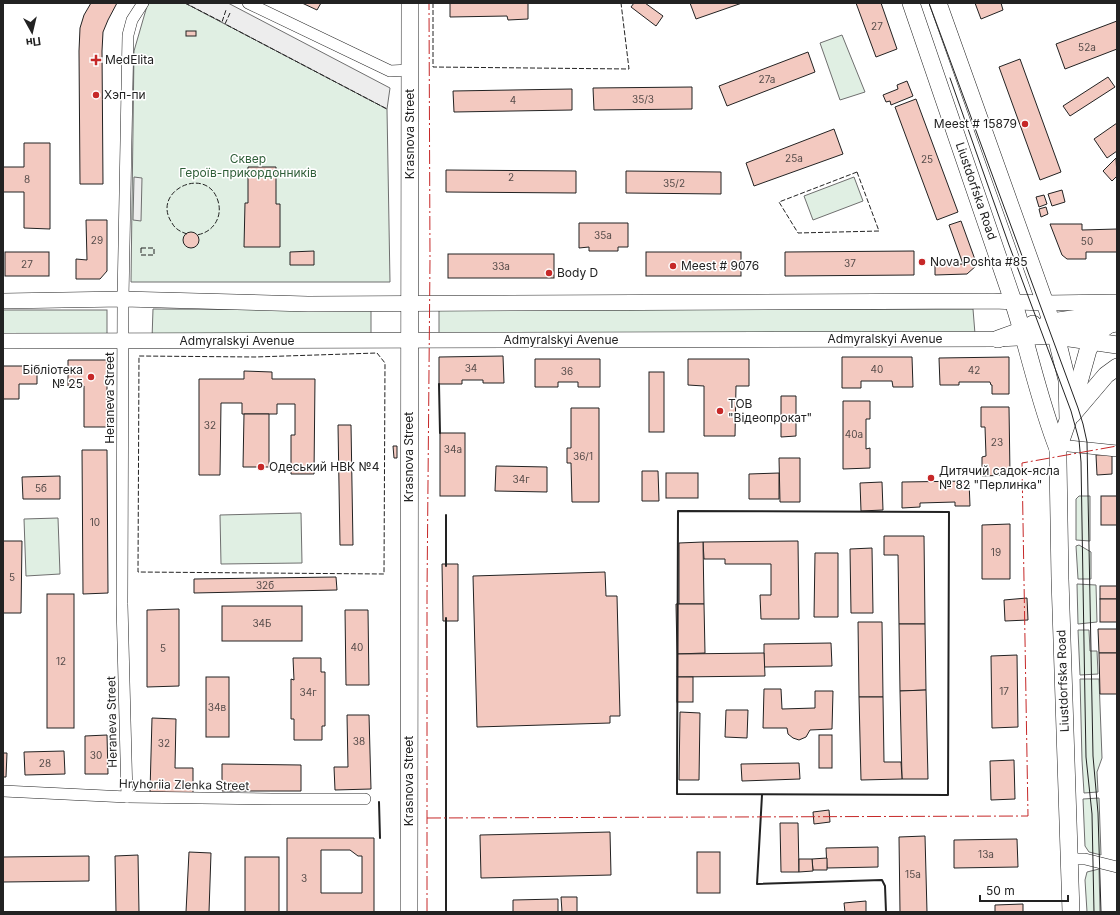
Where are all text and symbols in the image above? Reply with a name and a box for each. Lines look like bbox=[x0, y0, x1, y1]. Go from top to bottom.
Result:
north arrow bbox=[12, 12, 52, 52]
house number: 27 bbox=[871, 20, 883, 32]
text: Пн bbox=[25, 34, 42, 50]
house number: 52а bbox=[1078, 41, 1096, 53]
place label: MedElita bbox=[105, 52, 154, 67]
marker: MedElita bbox=[90, 54, 102, 66]
house number: 27а bbox=[759, 73, 775, 85]
place label: Хэп-пи bbox=[104, 87, 146, 102]
street label: Krasnova Street bbox=[402, 89, 417, 179]
marker: Хэп-пи bbox=[91, 90, 101, 100]
house number: 35/3 bbox=[632, 93, 654, 105]
house number: 4 bbox=[510, 94, 516, 106]
place label: Meest # 15879 bbox=[934, 116, 1017, 131]
marker: Meest # 15879 bbox=[1020, 119, 1030, 129]
street label: Liustdorfska Road bbox=[953, 140, 1000, 242]
park label: Сквер Героїв-прикордонників bbox=[179, 151, 317, 180]
house number: 25а bbox=[785, 152, 803, 164]
house number: 25 bbox=[921, 153, 933, 165]
house number: 2 bbox=[508, 171, 514, 183]
house number: 8 bbox=[24, 173, 30, 185]
house number: 35/2 bbox=[663, 177, 685, 189]
house number: 35а bbox=[594, 229, 612, 241]
house number: 29 bbox=[91, 234, 103, 246]
house number: 50 bbox=[1081, 235, 1093, 247]
place label: Nova Poshta #85 bbox=[930, 254, 1027, 269]
house number: 37 bbox=[844, 257, 856, 269]
marker: Nova Poshta #85 bbox=[917, 257, 927, 267]
house number: 27 bbox=[21, 258, 33, 270]
place label: Meest # 9076 bbox=[681, 258, 759, 273]
house number: 33а bbox=[492, 260, 510, 272]
marker: Meest # 9076 bbox=[668, 261, 678, 271]
place label: Body D bbox=[557, 265, 598, 280]
marker: Body D bbox=[544, 268, 554, 278]
street label: Admyralskyi Avenue bbox=[828, 331, 942, 346]
street label: Admyralskyi Avenue bbox=[504, 332, 618, 347]
street label: Admyralskyi Avenue bbox=[180, 333, 294, 348]
street label: Heraneva Street bbox=[102, 352, 117, 444]
place label: Бібліотека № 25 bbox=[23, 362, 83, 391]
house number: 34 bbox=[465, 362, 477, 374]
house number: 40 bbox=[871, 363, 883, 375]
house number: 42 bbox=[968, 364, 980, 376]
house number: 36 bbox=[561, 365, 573, 377]
marker: Бібліотека № 25 bbox=[86, 372, 96, 382]
place label: ТОВ "Відеопрокат" bbox=[728, 396, 812, 425]
marker: ТОВ "Відеопрокат" bbox=[715, 406, 725, 416]
street label: Krasnova Street bbox=[401, 412, 416, 502]
house number: 32 bbox=[204, 419, 216, 431]
house number: 40а bbox=[845, 428, 863, 440]
house number: 23 bbox=[991, 436, 1003, 448]
house number: 34а bbox=[444, 443, 462, 455]
house number: 36/1 bbox=[573, 450, 593, 462]
place label: Одеський НВК №4 bbox=[269, 459, 380, 474]
marker: Одеський НВК №4 bbox=[256, 462, 266, 472]
place label: Дитячий садок-ясла № 82 "Перлинка" bbox=[939, 463, 1060, 492]
house number: 34г bbox=[513, 473, 530, 485]
marker: Дитячий садок-ясла № 82 "Перлинка" bbox=[926, 473, 936, 483]
house number: 5б bbox=[35, 482, 47, 494]
house number: 10 bbox=[90, 516, 100, 528]
house number: 19 bbox=[991, 546, 1001, 558]
house number: 5 bbox=[9, 571, 15, 583]
house number: 32б bbox=[256, 579, 274, 591]
house number: 34Б bbox=[252, 617, 272, 629]
street label: Liustdorfska Road bbox=[1053, 630, 1072, 732]
house number: 40 bbox=[351, 641, 363, 653]
house number: 5 bbox=[160, 642, 166, 654]
house number: 12 bbox=[56, 655, 66, 667]
street label: Heraneva Street bbox=[103, 676, 120, 768]
house number: 17 bbox=[999, 685, 1009, 697]
house number: 34г bbox=[300, 686, 317, 698]
house number: 34в bbox=[208, 701, 226, 713]
house number: 38 bbox=[353, 735, 365, 747]
street label: Krasnova Street bbox=[401, 736, 416, 826]
house number: 32 bbox=[158, 737, 170, 749]
house number: 30 bbox=[90, 749, 102, 761]
house number: 28 bbox=[39, 757, 51, 769]
street label: Hryhoriia Zlenka Street bbox=[119, 776, 249, 793]
house number: 13а bbox=[978, 848, 994, 860]
house number: 15а bbox=[905, 868, 921, 880]
house number: 3 bbox=[301, 872, 307, 884]
scale bar bbox=[980, 877, 1068, 903]
text: 50 m bbox=[986, 883, 1015, 898]

